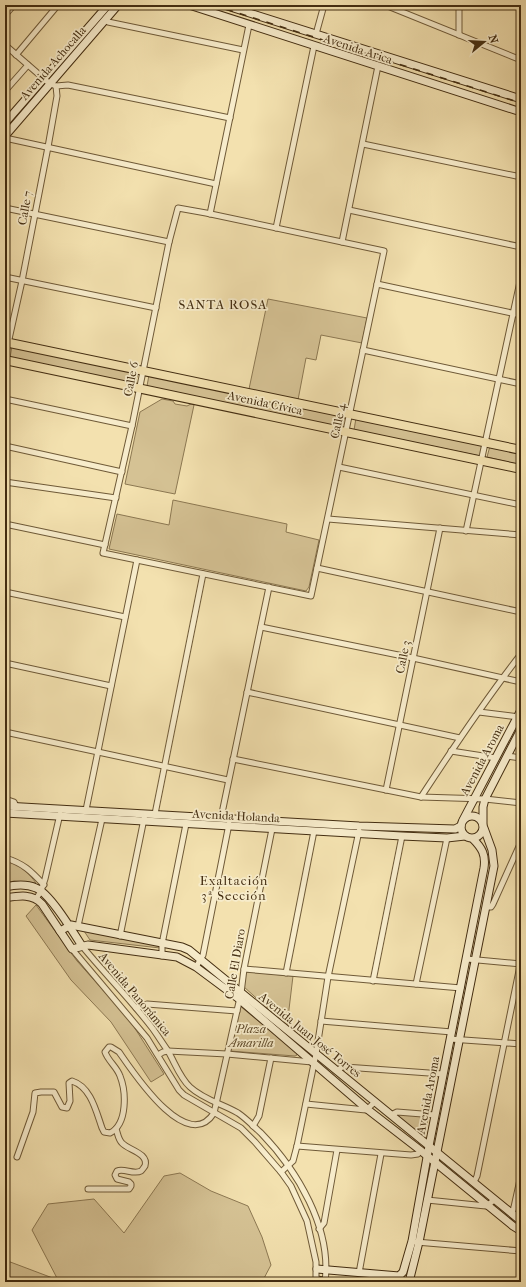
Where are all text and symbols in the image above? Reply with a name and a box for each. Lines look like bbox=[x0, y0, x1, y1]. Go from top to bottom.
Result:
north arrow bbox=[464, 22, 504, 62]
street label: Avenida Achocalla bbox=[17, 23, 89, 103]
street label: Avenida Arica bbox=[321, 31, 395, 67]
text: N bbox=[486, 33, 501, 46]
street label: Calle 7 bbox=[15, 190, 35, 226]
district label: SANTA ROSA bbox=[178, 297, 268, 312]
street label: Calle 6 bbox=[121, 360, 141, 398]
street label: Avenida Cívica bbox=[225, 388, 304, 418]
street label: Calle 4 bbox=[327, 401, 349, 440]
street label: Calle 3 bbox=[393, 639, 413, 675]
street label: Avenida Aroma bbox=[457, 722, 507, 799]
street label: Avenida Holanda bbox=[191, 807, 281, 825]
district label: Exaltación 3ª Sección bbox=[200, 873, 268, 903]
street label: Calle El Diaro bbox=[222, 928, 248, 1000]
street label: Avenida Panorámica bbox=[95, 949, 174, 1039]
street label: Avenida Juan José Torres bbox=[255, 989, 364, 1081]
park label: Plaza Amarilla bbox=[226, 1022, 274, 1050]
street label: Avenida Aroma bbox=[413, 1055, 442, 1136]

